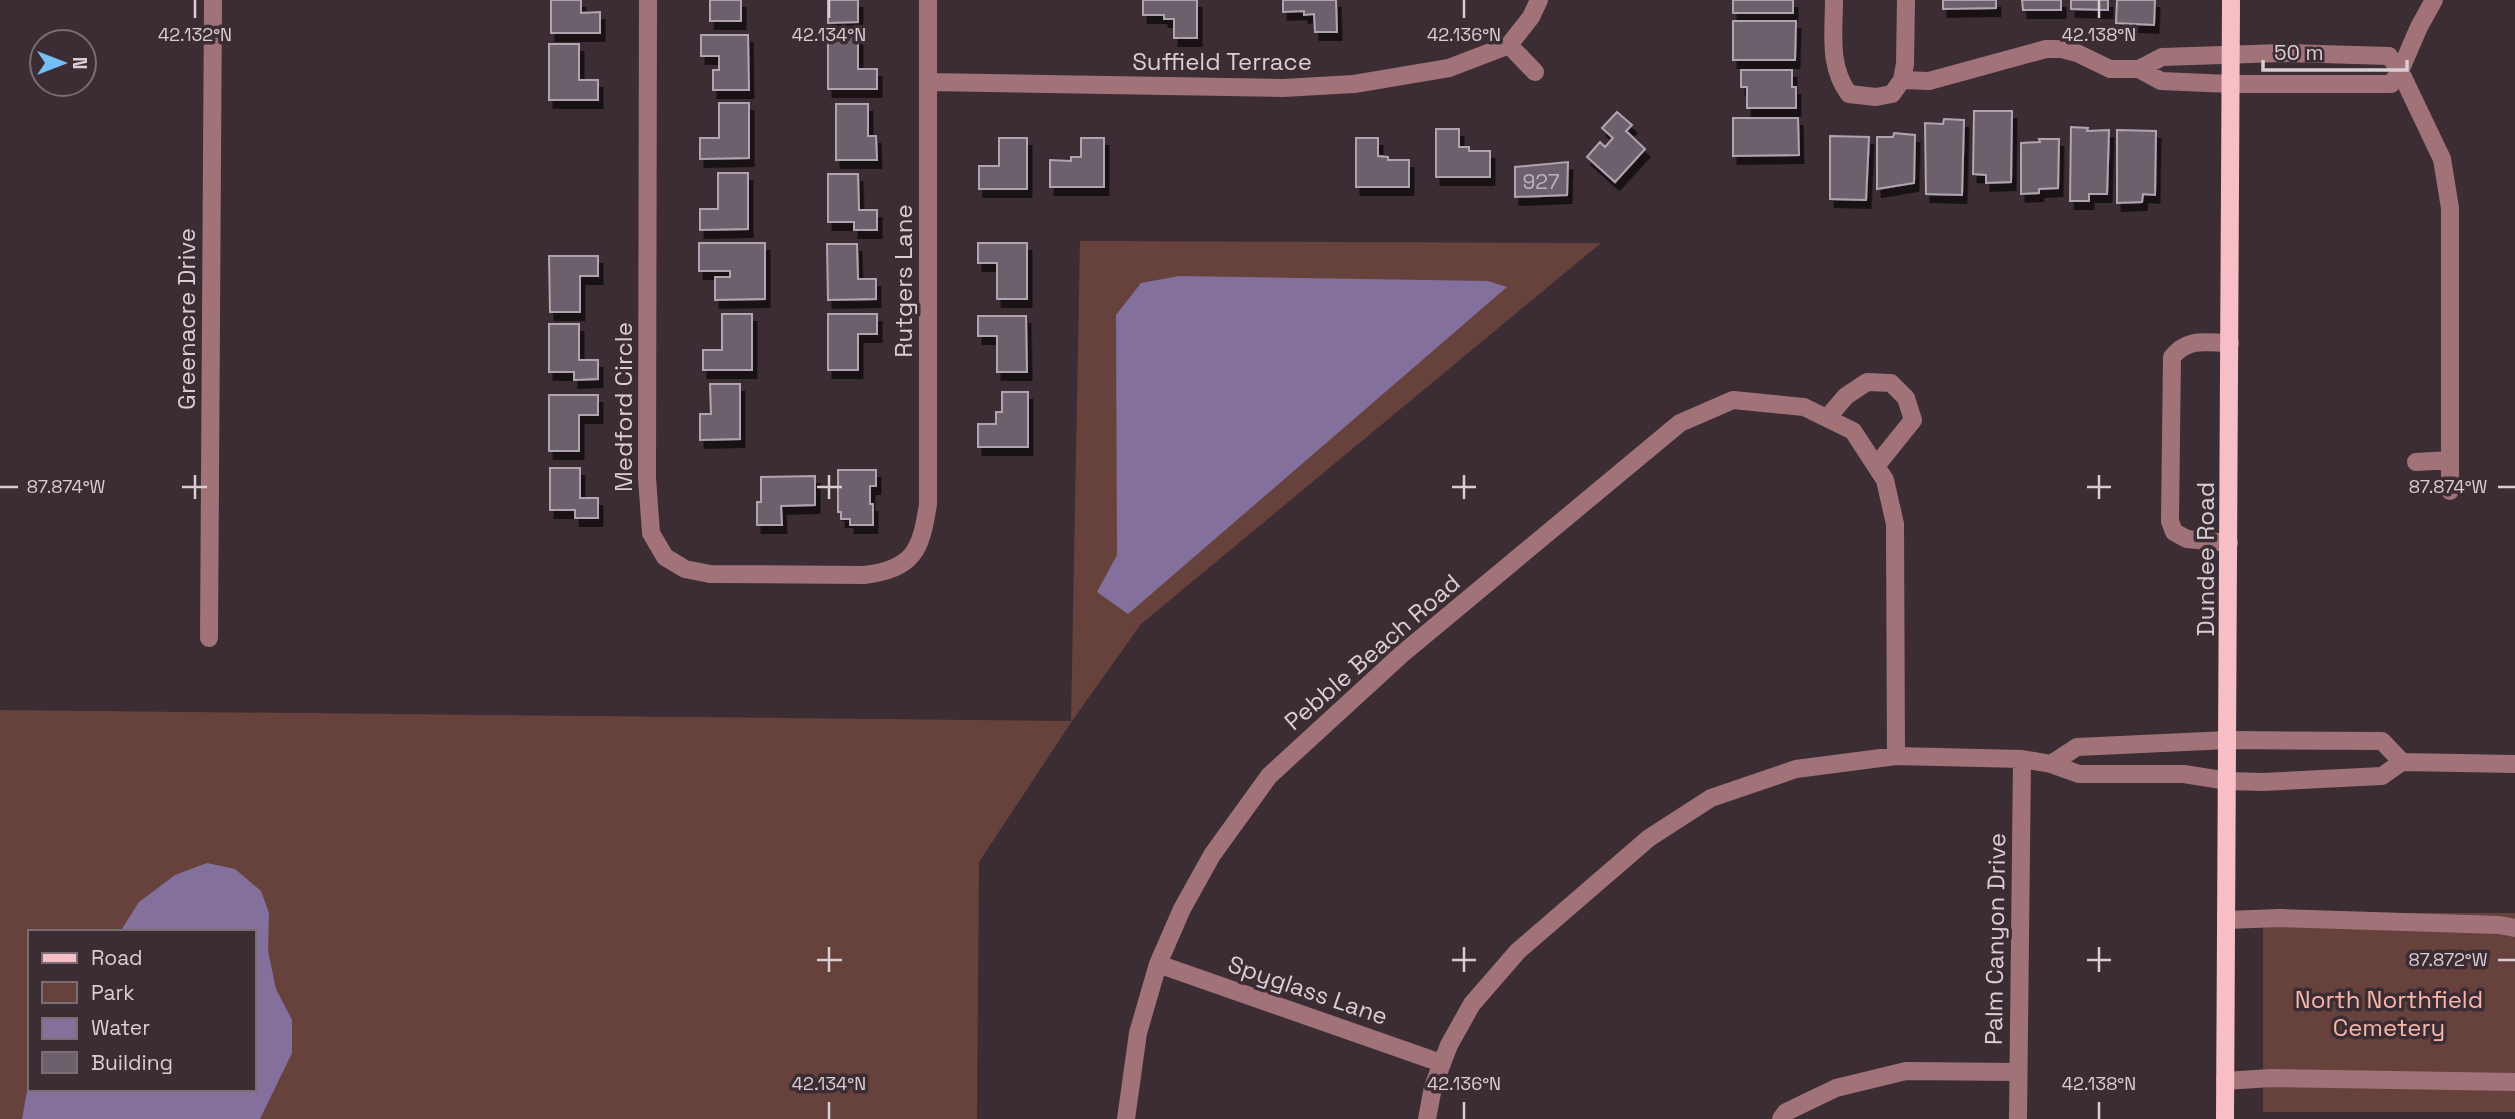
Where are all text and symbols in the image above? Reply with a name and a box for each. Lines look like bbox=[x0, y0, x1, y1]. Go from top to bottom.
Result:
text: 42.132°N bbox=[158, 23, 232, 46]
text: 42.134°N bbox=[792, 23, 866, 46]
text: 42.136°N bbox=[1427, 23, 1501, 46]
text: 42.138°N bbox=[2062, 23, 2136, 46]
north arrow bbox=[28, 28, 98, 98]
scale bar bbox=[2263, 28, 2406, 72]
text: 50 m bbox=[2274, 39, 2324, 66]
street label: Suffield Terrace bbox=[1132, 46, 1312, 77]
text: N bbox=[67, 57, 92, 69]
house number: 927 bbox=[1522, 168, 1560, 195]
street label: Rutgers Lane bbox=[888, 204, 919, 358]
street label: Greenacre Drive bbox=[171, 228, 202, 410]
street label: Medford Circle bbox=[608, 322, 639, 492]
text: 87.874°W bbox=[27, 475, 105, 498]
text: 87.874°W bbox=[2409, 475, 2487, 498]
street label: Dundee Road bbox=[2190, 482, 2221, 636]
street label: Pebble Beach Road bbox=[1278, 567, 1466, 737]
street label: Palm Canyon Drive bbox=[1978, 833, 2012, 1045]
legend bbox=[28, 930, 256, 1091]
text: Road bbox=[91, 944, 143, 971]
street label: Spyglass Lane bbox=[1224, 948, 1392, 1032]
text: 87.872°W bbox=[2409, 948, 2488, 971]
text: Park bbox=[91, 979, 135, 1006]
park label: North Northfield Cemetery bbox=[2295, 984, 2483, 1043]
text: Water bbox=[91, 1014, 150, 1041]
text: Building bbox=[91, 1049, 173, 1076]
text: 42.134°N bbox=[792, 1072, 866, 1095]
text: 42.136°N bbox=[1427, 1072, 1501, 1095]
text: 42.138°N bbox=[2062, 1072, 2136, 1095]

